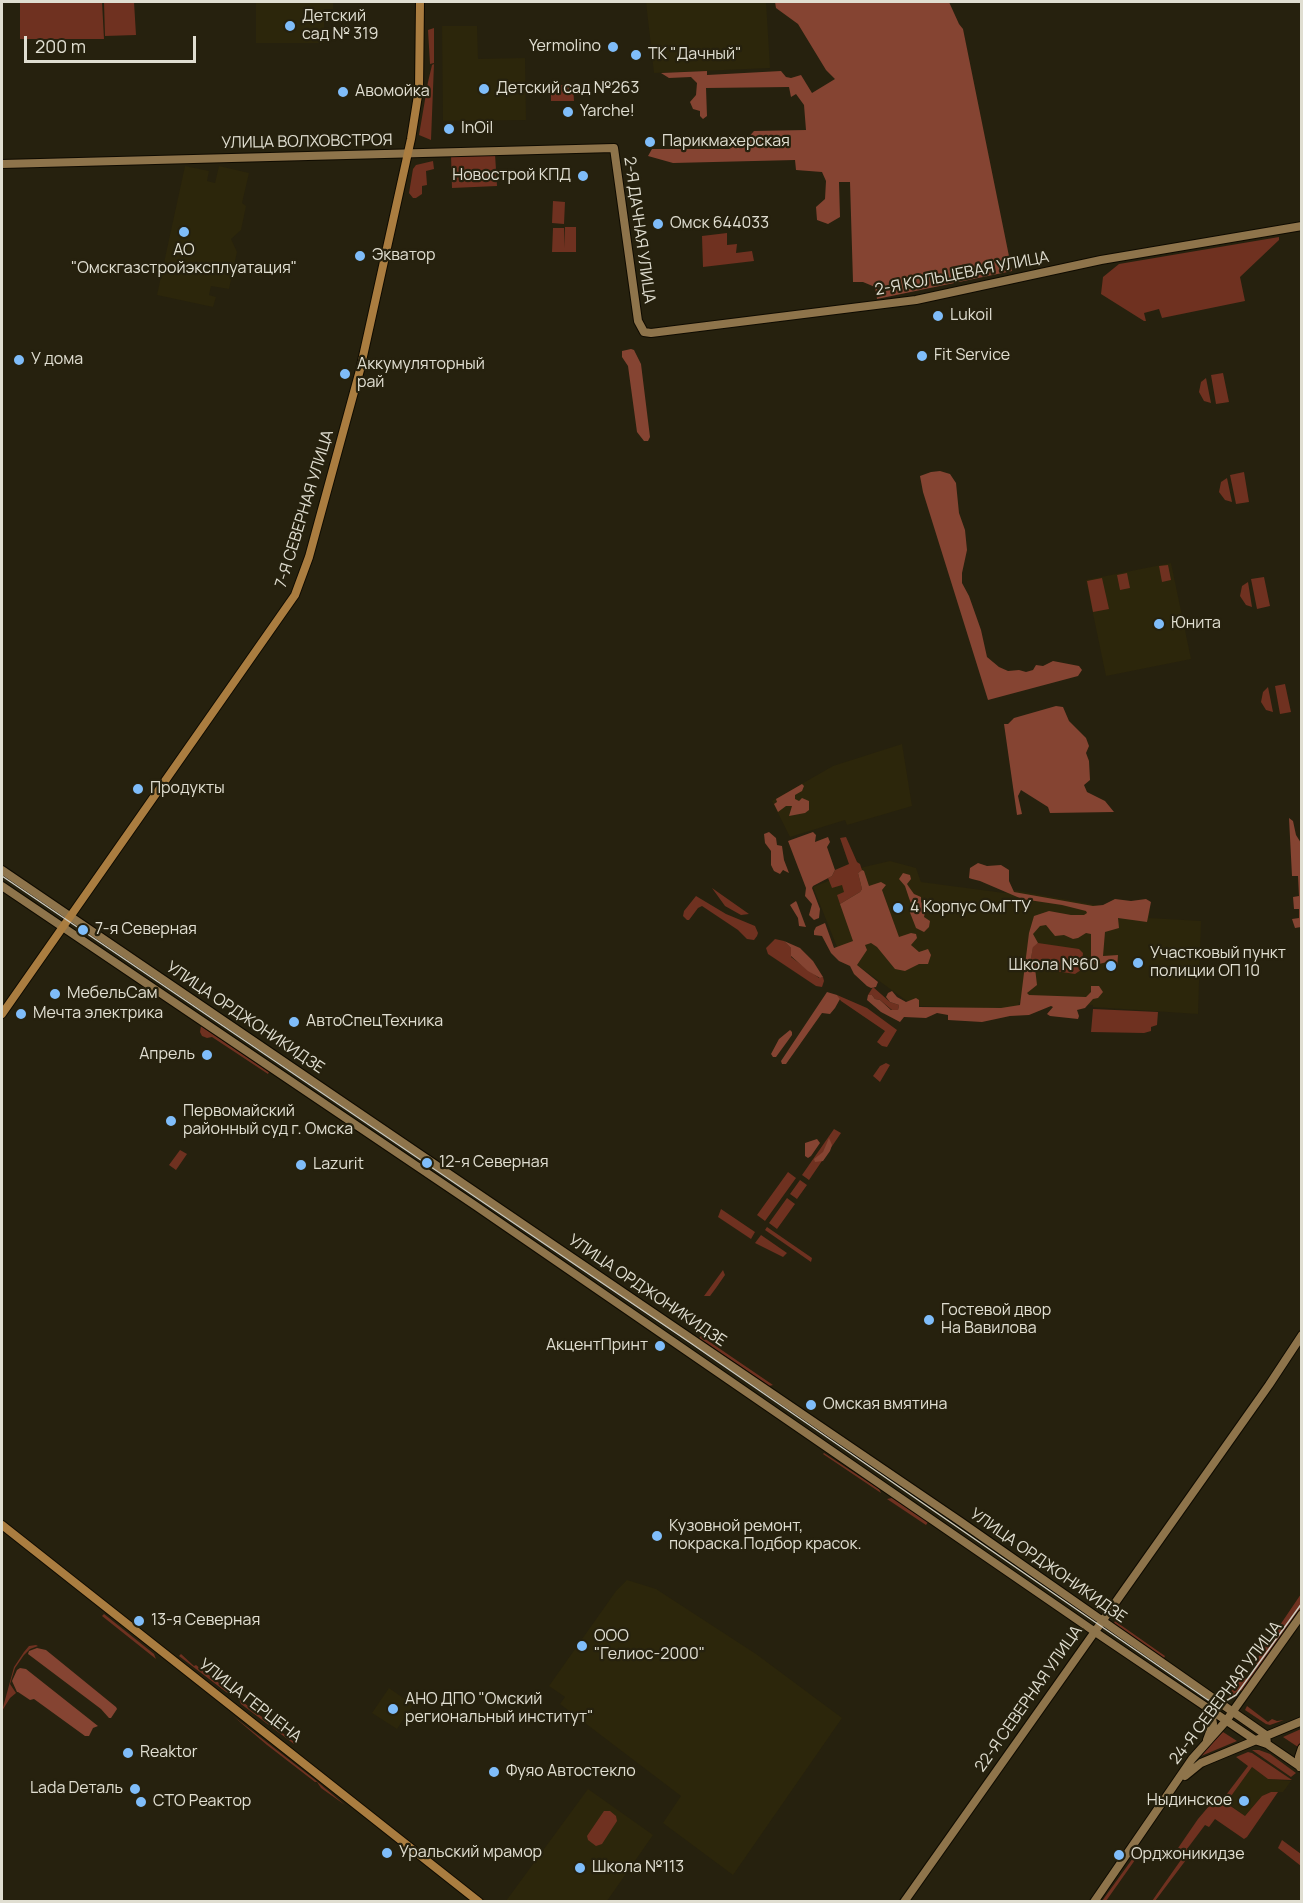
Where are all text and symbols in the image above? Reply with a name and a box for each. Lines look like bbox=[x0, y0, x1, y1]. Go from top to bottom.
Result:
place label: Детский сад № 319 bbox=[302, 7, 378, 45]
marker: Детский сад № 319 bbox=[283, 19, 297, 33]
scale bar bbox=[27, 24, 200, 62]
text: 200 m bbox=[35, 34, 86, 58]
place label: Yermolino bbox=[529, 37, 601, 57]
marker: Yermolino bbox=[606, 40, 620, 54]
place label: ТК "Дачный" bbox=[648, 45, 741, 65]
marker: ТК "Дачный" bbox=[629, 48, 643, 62]
place label: Детский сад №263 bbox=[496, 79, 639, 99]
place label: Авомойка bbox=[355, 82, 430, 102]
marker: Детский сад №263 bbox=[477, 82, 491, 96]
marker: Авомойка bbox=[336, 85, 350, 99]
place label: Yarche! bbox=[580, 102, 635, 122]
marker: Yarche! bbox=[561, 105, 575, 119]
place label: InOil bbox=[461, 119, 493, 139]
marker: InOil bbox=[442, 122, 456, 136]
street label: УЛИЦА ВОЛХОВСТРОЯ bbox=[221, 131, 393, 153]
place label: Парикмахерская bbox=[662, 132, 790, 152]
marker: Парикмахерская bbox=[643, 135, 657, 149]
street label: 2-Я ДАЧНАЯ УЛИЦА bbox=[619, 155, 659, 305]
place label: Новострой КПД bbox=[452, 166, 571, 186]
marker: Новострой КПД bbox=[576, 169, 590, 183]
place label: Омск 644033 bbox=[670, 214, 769, 234]
marker: Омск 644033 bbox=[651, 217, 665, 231]
marker: АО "Омскгазстройэксплуатация" bbox=[177, 225, 191, 239]
place label: АО "Омскгазстройэксплуатация" bbox=[71, 241, 297, 279]
place label: Экватор bbox=[372, 246, 436, 266]
street label: 2-Я КОЛЬЦЕВАЯ УЛИЦА bbox=[873, 248, 1051, 300]
marker: Экватор bbox=[353, 249, 367, 263]
place label: Lukoil bbox=[950, 306, 992, 326]
marker: Lukoil bbox=[931, 309, 945, 323]
place label: Fit Service bbox=[934, 346, 1010, 366]
marker: Fit Service bbox=[915, 349, 929, 363]
place label: У дома bbox=[31, 350, 83, 370]
marker: У дома bbox=[12, 353, 26, 367]
place label: Аккумуляторный рай bbox=[357, 355, 485, 393]
marker: Аккумуляторный рай bbox=[338, 367, 352, 381]
street label: 7-Я СЕВЕРНАЯ УЛИЦА bbox=[272, 428, 338, 590]
place label: Юнита bbox=[1171, 614, 1221, 634]
marker: Юнита bbox=[1152, 617, 1166, 631]
place label: Продукты bbox=[150, 779, 225, 799]
marker: Продукты bbox=[131, 782, 145, 796]
place label: 4 Корпус ОмГТУ bbox=[910, 898, 1031, 918]
marker: 4 Корпус ОмГТУ bbox=[891, 901, 905, 915]
place label: 7-я Северная bbox=[95, 920, 197, 940]
marker: 7-я Северная bbox=[76, 923, 90, 937]
place label: Участковый пункт полиции ОП 10 bbox=[1150, 944, 1286, 982]
place label: Школа №60 bbox=[1009, 956, 1099, 976]
marker: Участковый пункт полиции ОП 10 bbox=[1131, 956, 1145, 970]
street label: УЛИЦА ОРДЖОНИКИДЗЕ bbox=[162, 958, 328, 1078]
marker: Школа №60 bbox=[1104, 959, 1118, 973]
place label: МебельСам bbox=[67, 984, 158, 1004]
marker: МебельСам bbox=[48, 987, 62, 1001]
place label: Мечта электрика bbox=[33, 1004, 163, 1024]
marker: Мечта электрика bbox=[14, 1007, 28, 1021]
place label: АвтоСпецТехника bbox=[306, 1012, 443, 1032]
marker: АвтоСпецТехника bbox=[287, 1015, 301, 1029]
place label: Апрель bbox=[139, 1045, 195, 1065]
marker: Апрель bbox=[200, 1048, 214, 1062]
place label: Первомайский районный суд г. Омска bbox=[183, 1102, 353, 1140]
marker: Первомайский районный суд г. Омска bbox=[164, 1114, 178, 1128]
place label: 12-я Северная bbox=[439, 1153, 548, 1173]
place label: Lazurit bbox=[313, 1155, 364, 1175]
marker: 12-я Северная bbox=[420, 1156, 434, 1170]
marker: Lazurit bbox=[294, 1158, 308, 1172]
street label: УЛИЦА ОРДЖОНИКИДЗЕ bbox=[564, 1231, 730, 1351]
place label: Гостевой двор На Вавилова bbox=[941, 1301, 1051, 1339]
marker: Гостевой двор На Вавилова bbox=[922, 1313, 936, 1327]
place label: АкцентПринт bbox=[546, 1336, 648, 1356]
marker: АкцентПринт bbox=[653, 1339, 667, 1353]
place label: Oмская вмятина bbox=[823, 1395, 947, 1415]
marker: Oмская вмятина bbox=[804, 1398, 818, 1412]
street label: УЛИЦА ОРДЖОНИКИДЗЕ bbox=[966, 1505, 1130, 1627]
place label: Кузовной ремонт, покраска.Подбор красок. bbox=[669, 1517, 862, 1555]
marker: Кузовной ремонт, покраска.Подбор красок. bbox=[650, 1529, 664, 1543]
place label: 13-я Северная bbox=[151, 1611, 260, 1631]
marker: 13-я Северная bbox=[132, 1614, 146, 1628]
street label: 24-Я СЕВЕРНАЯ УЛИЦА bbox=[1166, 1618, 1286, 1768]
street label: 22-Я СЕВЕРНАЯ УЛИЦА bbox=[971, 1622, 1087, 1776]
place label: ООО "Гелиос-2000" bbox=[594, 1627, 705, 1665]
marker: ООО "Гелиос-2000" bbox=[575, 1639, 589, 1653]
street label: УЛИЦА ГЕРЦЕНА bbox=[195, 1655, 305, 1747]
place label: АНО ДПО "Омский региональный институт" bbox=[405, 1690, 593, 1728]
marker: АНО ДПО "Омский региональный институт" bbox=[386, 1702, 400, 1716]
place label: Reaktor bbox=[140, 1743, 197, 1763]
marker: Reaktor bbox=[121, 1746, 135, 1760]
place label: Фуяо Автостекло bbox=[506, 1762, 636, 1782]
marker: Фуяо Автостекло bbox=[487, 1765, 501, 1779]
place label: Lada Dеталь bbox=[30, 1779, 123, 1799]
marker: Lada Dеталь bbox=[128, 1782, 142, 1796]
place label: Ныдинское bbox=[1147, 1791, 1232, 1811]
place label: СТО Реактор bbox=[153, 1792, 251, 1812]
marker: Ныдинское bbox=[1237, 1794, 1251, 1808]
marker: СТО Реактор bbox=[134, 1795, 148, 1809]
place label: Уральский мрамор bbox=[399, 1843, 542, 1863]
place label: Орджоникидзе bbox=[1131, 1845, 1245, 1865]
marker: Уральский мрамор bbox=[380, 1846, 394, 1860]
marker: Орджоникидзе bbox=[1112, 1848, 1126, 1862]
place label: Школа №113 bbox=[592, 1858, 684, 1878]
marker: Школа №113 bbox=[573, 1861, 587, 1875]

